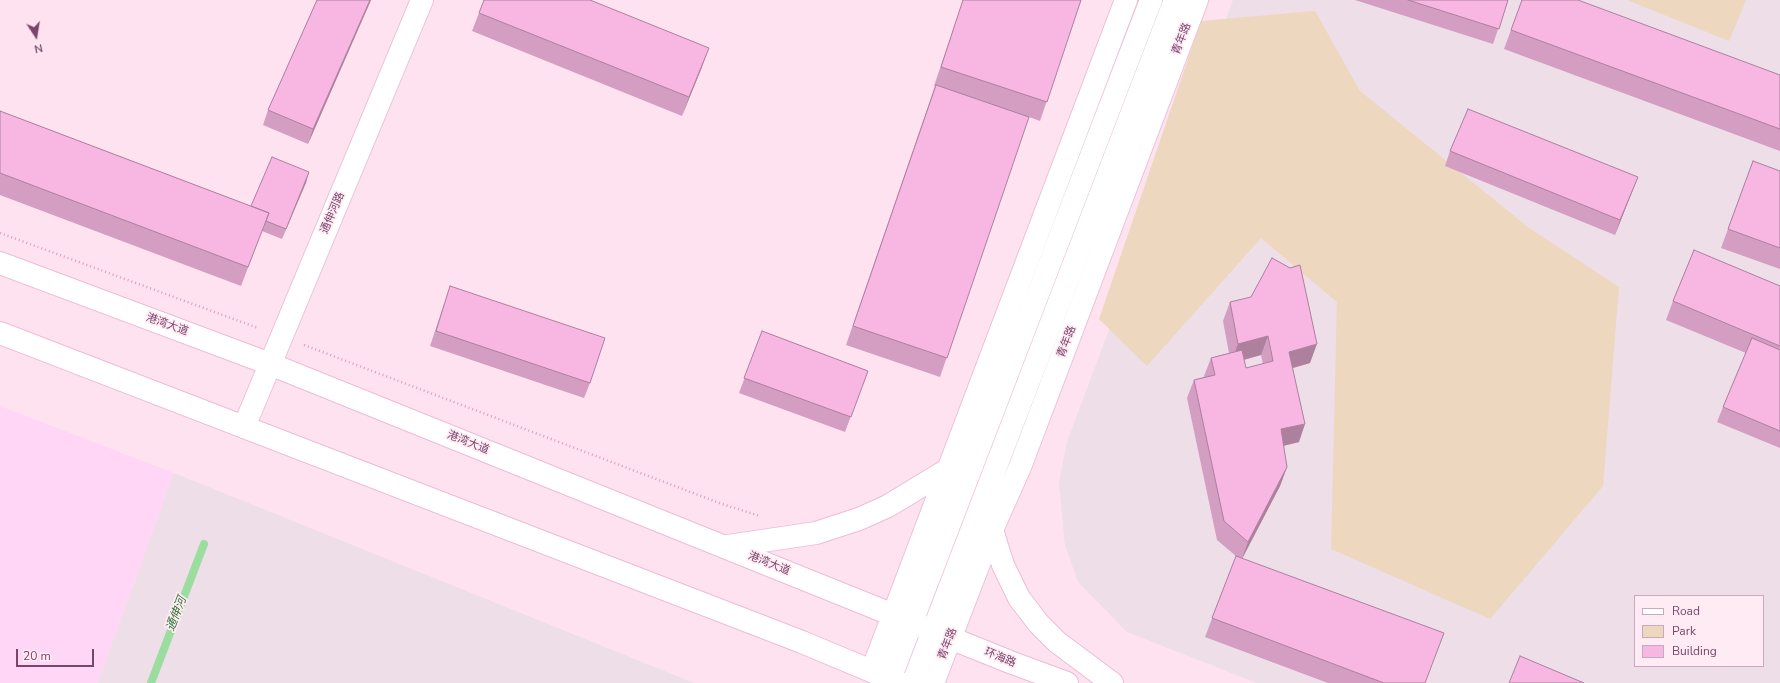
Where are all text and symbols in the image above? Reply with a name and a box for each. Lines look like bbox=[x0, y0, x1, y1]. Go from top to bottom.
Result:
north arrow bbox=[16, 16, 56, 56]
street label: 青年路 bbox=[1170, 21, 1194, 57]
text: N bbox=[33, 40, 44, 56]
street label: 通伸河路 bbox=[318, 190, 348, 236]
street label: 港湾大道 bbox=[144, 311, 190, 339]
street label: 青年路 bbox=[1055, 324, 1079, 360]
street label: 港湾大道 bbox=[445, 429, 491, 457]
street label: 港湾大道 bbox=[746, 550, 792, 578]
water label: 通伸河 bbox=[164, 595, 190, 633]
legend bbox=[1634, 595, 1764, 667]
text: Road bbox=[1672, 603, 1700, 619]
text: Park bbox=[1672, 623, 1696, 639]
street label: 青年路 bbox=[936, 626, 960, 662]
scale bar bbox=[18, 641, 96, 667]
text: Building bbox=[1672, 643, 1717, 659]
street label: 环海路 bbox=[982, 646, 1018, 670]
text: 20 m bbox=[23, 648, 51, 664]

